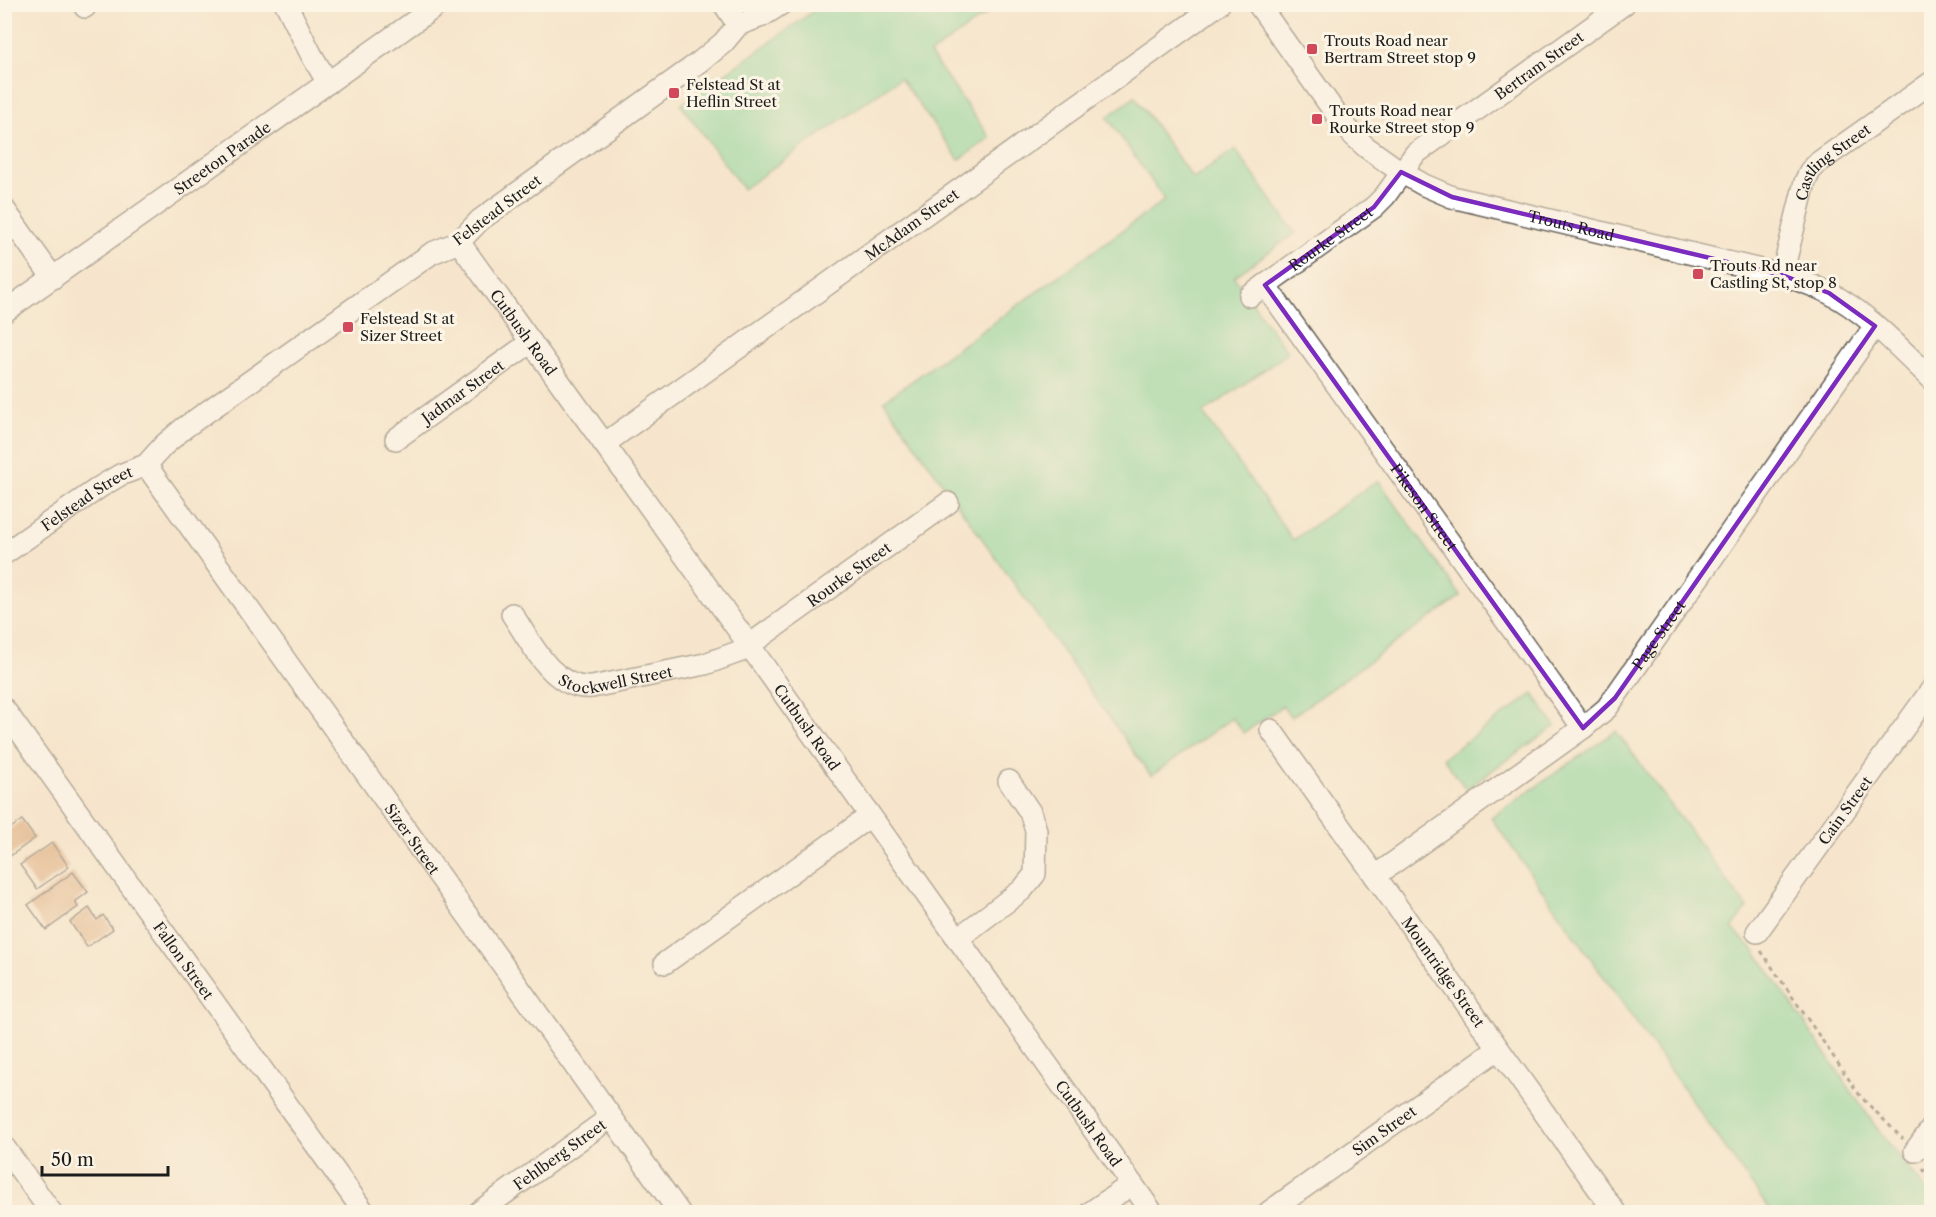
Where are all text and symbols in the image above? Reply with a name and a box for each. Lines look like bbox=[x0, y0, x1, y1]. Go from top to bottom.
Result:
street label: Bertram Street bbox=[1490, 26, 1587, 104]
place label: Trouts Road near Bertram Street stop 9 bbox=[1324, 31, 1476, 67]
marker: Trouts Road near Bertram Street stop 9 bbox=[1305, 42, 1319, 56]
place label: Felstead St at Heflin Street bbox=[686, 75, 781, 111]
marker: Felstead St at Heflin Street bbox=[667, 86, 681, 100]
place label: Trouts Road near Rourke Street stop 9 bbox=[1329, 101, 1475, 137]
marker: Trouts Road near Rourke Street stop 9 bbox=[1310, 112, 1324, 126]
street label: Streeton Parade bbox=[170, 117, 274, 199]
street label: Castling Street bbox=[1791, 119, 1874, 203]
street label: Felstead Street bbox=[449, 170, 545, 249]
street label: McAdam Street bbox=[861, 184, 963, 264]
street label: Rourke Street bbox=[1285, 201, 1377, 275]
street label: Trouts Road bbox=[1526, 206, 1616, 245]
place label: Trouts Rd near Castling St, stop 8 bbox=[1710, 256, 1837, 292]
marker: Trouts Rd near Castling St, stop 8 bbox=[1691, 267, 1705, 281]
street label: Cutbush Road bbox=[486, 285, 561, 379]
place label: Felstead St at Sizer Street bbox=[360, 309, 455, 345]
marker: Felstead St at Sizer Street bbox=[341, 320, 355, 334]
street label: Jadmar Street bbox=[416, 355, 508, 428]
street label: Pikeson Street bbox=[1387, 460, 1462, 555]
street label: Felstead Street bbox=[37, 461, 136, 535]
street label: Rourke Street bbox=[803, 537, 895, 611]
street label: Page Street bbox=[1628, 596, 1690, 673]
street label: Stockwell Street bbox=[555, 661, 675, 697]
street label: Cutbush Road bbox=[770, 680, 844, 774]
street label: Cain Street bbox=[1814, 772, 1876, 848]
street label: Sizer Street bbox=[381, 800, 445, 878]
street label: Mountridge Street bbox=[1398, 913, 1490, 1031]
street label: Fallon Street bbox=[150, 918, 219, 1003]
street label: Cutbush Road bbox=[1052, 1076, 1126, 1170]
street label: Sim Street bbox=[1348, 1101, 1420, 1159]
street label: Fehlberg Street bbox=[509, 1114, 610, 1194]
scale bar bbox=[42, 1139, 168, 1177]
text: 50 m bbox=[51, 1149, 94, 1171]

